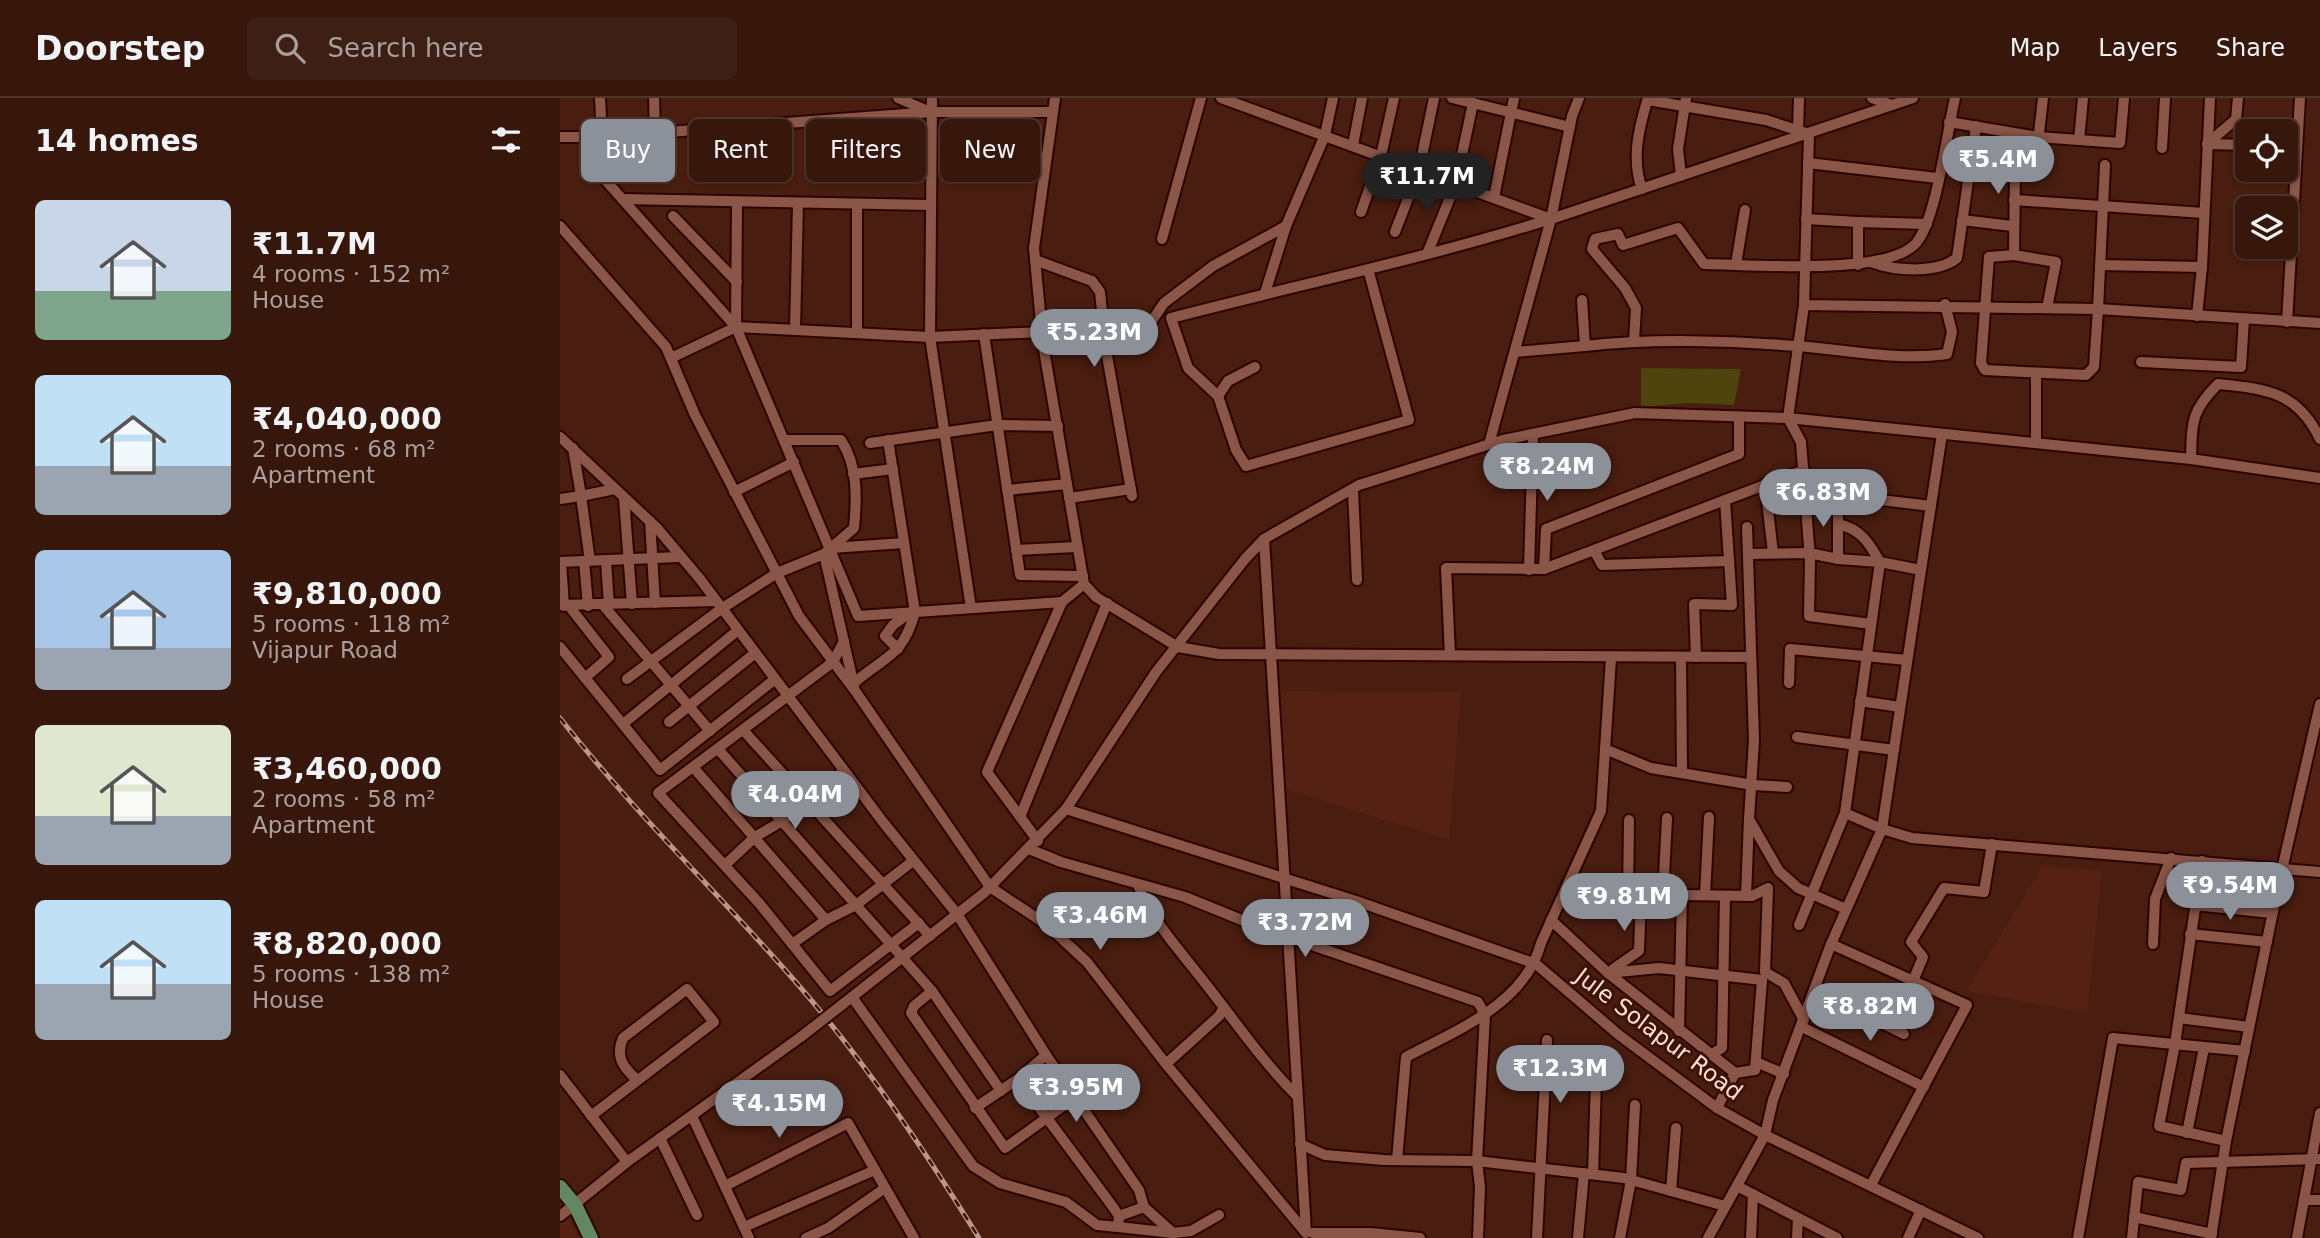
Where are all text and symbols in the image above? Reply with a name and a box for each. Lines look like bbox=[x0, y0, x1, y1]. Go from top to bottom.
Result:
search box bbox=[247, 17, 737, 80]
text: Doorstep bbox=[35, 29, 205, 68]
icon: search bbox=[271, 29, 309, 67]
text: Search here bbox=[327, 33, 484, 63]
text: Map bbox=[2010, 34, 2060, 62]
text: Layers bbox=[2098, 34, 2178, 62]
text: Share bbox=[2216, 34, 2285, 62]
chip: Buy bbox=[581, 119, 675, 182]
chip: Rent bbox=[689, 119, 792, 182]
chip: Filters bbox=[806, 119, 926, 182]
chip: New bbox=[940, 119, 1040, 182]
map controls bbox=[2235, 119, 2298, 259]
button: locate bbox=[2235, 119, 2298, 182]
icon: filters bbox=[487, 121, 525, 159]
text: 14 homes bbox=[35, 123, 199, 158]
pin: ₹5.4M bbox=[1949, 136, 2047, 196]
text: ₹5.4M bbox=[1958, 146, 2038, 172]
pin: ₹11.7M bbox=[1370, 153, 1484, 213]
text: ₹11.7M bbox=[1379, 163, 1475, 189]
button: layers bbox=[2235, 196, 2298, 259]
text: ₹11.7M bbox=[252, 226, 377, 261]
icon: home bbox=[91, 228, 175, 312]
text: 4 rooms · 152 m² bbox=[252, 261, 450, 287]
text: House bbox=[252, 287, 324, 313]
pin: ₹5.23M bbox=[1037, 310, 1151, 369]
text: ₹5.23M bbox=[1046, 319, 1142, 345]
text: ₹4,040,000 bbox=[252, 401, 442, 436]
icon: home bbox=[91, 403, 175, 487]
text: 2 rooms · 68 m² bbox=[252, 436, 436, 462]
pin: ₹8.24M bbox=[1490, 444, 1604, 503]
text: ₹8.24M bbox=[1499, 453, 1595, 479]
text: Apartment bbox=[252, 462, 375, 488]
pin: ₹6.83M bbox=[1766, 470, 1880, 529]
text: ₹6.83M bbox=[1775, 479, 1871, 505]
text: ₹9,810,000 bbox=[252, 576, 442, 611]
icon: home bbox=[91, 578, 175, 662]
text: 5 rooms · 118 m² bbox=[252, 611, 450, 637]
text: Vijapur Road bbox=[252, 637, 398, 663]
text: ₹3,460,000 bbox=[252, 751, 442, 786]
icon: home bbox=[91, 753, 175, 837]
pin: ₹4.04M bbox=[738, 772, 852, 831]
text: ₹4.04M bbox=[747, 781, 843, 807]
text: 2 rooms · 58 m² bbox=[252, 786, 436, 812]
text: Apartment bbox=[252, 812, 375, 838]
pin: ₹9.54M bbox=[2173, 862, 2287, 922]
text: ₹9.54M bbox=[2182, 872, 2278, 898]
pin: ₹9.81M bbox=[1567, 874, 1681, 933]
text: ₹9.81M bbox=[1576, 883, 1672, 909]
pin: ₹3.46M bbox=[1043, 892, 1157, 952]
pin: ₹3.72M bbox=[1248, 900, 1362, 959]
text: ₹3.46M bbox=[1052, 902, 1148, 928]
text: ₹3.72M bbox=[1257, 909, 1353, 935]
text: ₹8,820,000 bbox=[252, 926, 442, 961]
icon: home bbox=[91, 928, 175, 1012]
text: 5 rooms · 138 m² bbox=[252, 961, 450, 987]
street label: Jule Solapur Road bbox=[1569, 962, 1747, 1105]
pin: ₹8.82M bbox=[1813, 984, 1927, 1043]
text: House bbox=[252, 987, 324, 1013]
text: ₹8.82M bbox=[1822, 993, 1918, 1019]
pin: ₹12.3M bbox=[1503, 1046, 1617, 1105]
text: ₹12.3M bbox=[1512, 1055, 1608, 1081]
pin: ₹3.95M bbox=[1019, 1065, 1133, 1124]
text: ₹3.95M bbox=[1028, 1074, 1124, 1100]
pin: ₹4.15M bbox=[722, 1080, 836, 1140]
text: ₹4.15M bbox=[731, 1090, 827, 1116]

